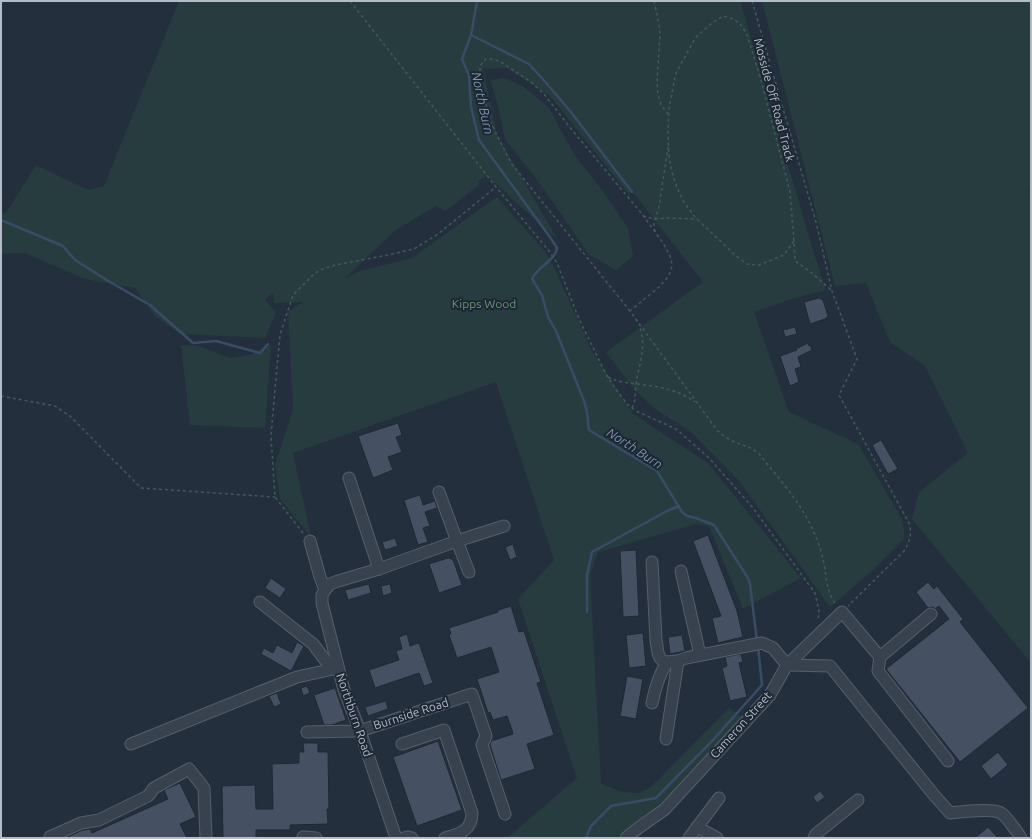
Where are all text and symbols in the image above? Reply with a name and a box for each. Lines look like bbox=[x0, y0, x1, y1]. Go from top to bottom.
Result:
street label: Mosside Off Road Track bbox=[752, 37, 797, 163]
water label: North Burn bbox=[470, 70, 496, 136]
park label: Kipps Wood bbox=[452, 297, 516, 310]
water label: North Burn bbox=[605, 425, 665, 471]
street label: Northburn Road bbox=[334, 671, 375, 758]
street label: Cameron Street bbox=[707, 688, 774, 761]
street label: Burnside Road bbox=[372, 695, 450, 732]

